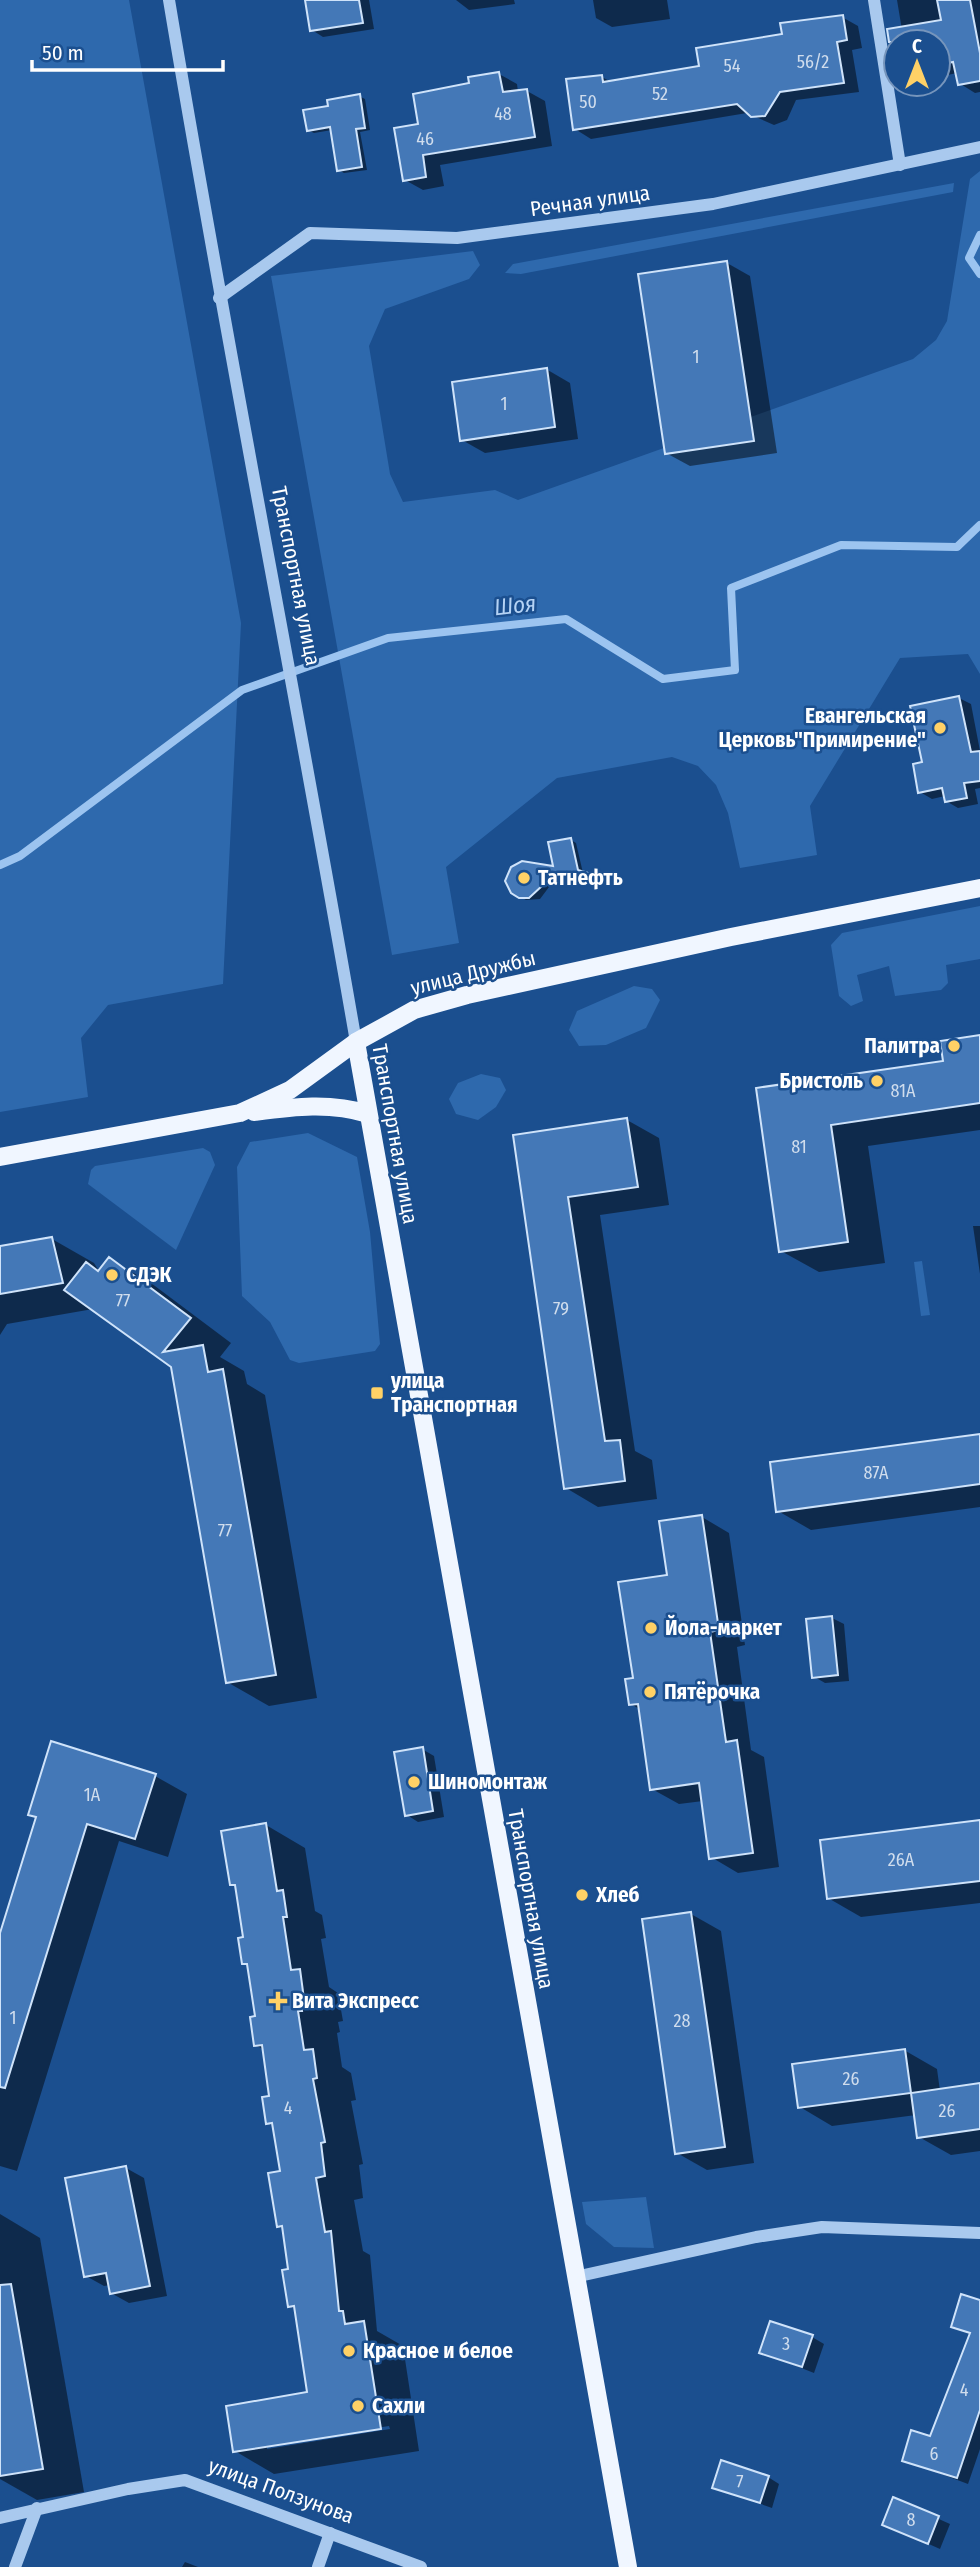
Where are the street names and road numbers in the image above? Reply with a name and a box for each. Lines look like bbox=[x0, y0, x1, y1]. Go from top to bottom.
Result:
street label: Речная улица bbox=[529, 180, 651, 222]
street label: Транспортная улица bbox=[266, 484, 326, 668]
street label: улица Дружбы bbox=[408, 945, 538, 1001]
street label: Транспортная улица bbox=[366, 1042, 424, 1226]
street label: Транспортная улица bbox=[502, 1807, 560, 1991]
street label: улица Ползунова bbox=[205, 2453, 357, 2529]

